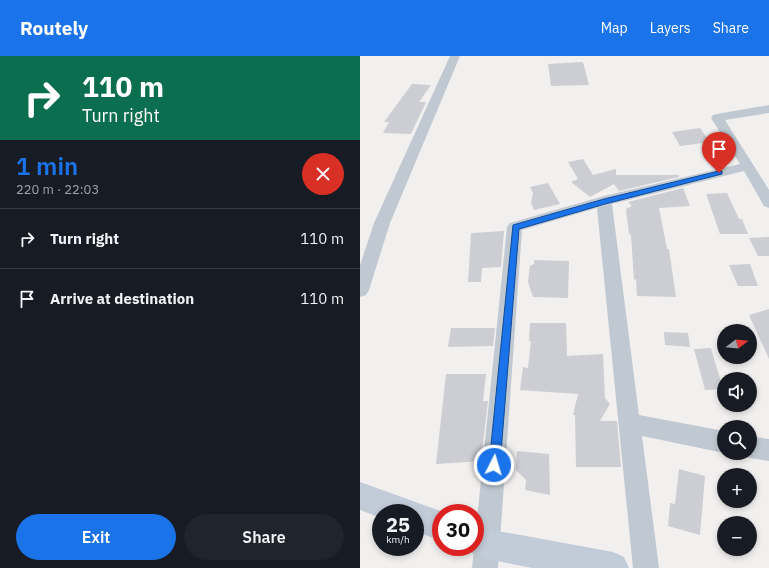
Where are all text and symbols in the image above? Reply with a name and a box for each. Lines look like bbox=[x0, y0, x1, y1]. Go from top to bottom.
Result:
text: Routely bbox=[20, 16, 88, 40]
text: Map bbox=[601, 19, 628, 37]
text: Layers bbox=[650, 19, 691, 37]
text: Share bbox=[713, 19, 749, 37]
text: 110 m bbox=[82, 68, 164, 105]
icon: right bbox=[16, 72, 68, 124]
text: Turn right bbox=[82, 104, 160, 127]
pin bbox=[702, 132, 736, 173]
icon: arrive bbox=[708, 138, 730, 160]
text: 1 min bbox=[16, 150, 78, 182]
button: close bbox=[302, 153, 344, 195]
text: 220 m · 22:03 bbox=[16, 181, 99, 198]
icon: right bbox=[16, 228, 38, 250]
text: Turn right bbox=[50, 229, 119, 248]
text: 110 m bbox=[300, 229, 344, 248]
icon: arrive bbox=[16, 288, 38, 310]
text: Arrive at destination bbox=[50, 289, 194, 308]
text: 110 m bbox=[300, 289, 344, 308]
north arrow bbox=[717, 324, 757, 364]
map controls bbox=[717, 324, 757, 556]
button: sound bbox=[717, 372, 757, 412]
button: search bbox=[717, 420, 757, 460]
position arrow bbox=[473, 444, 515, 486]
button: + bbox=[717, 468, 757, 508]
speed limit sign: 30 bbox=[432, 504, 484, 556]
text: 25 bbox=[386, 511, 410, 538]
button: Exit bbox=[16, 514, 176, 560]
button: Share bbox=[184, 514, 344, 560]
button: − bbox=[717, 516, 757, 556]
text: km/h bbox=[386, 533, 410, 546]

